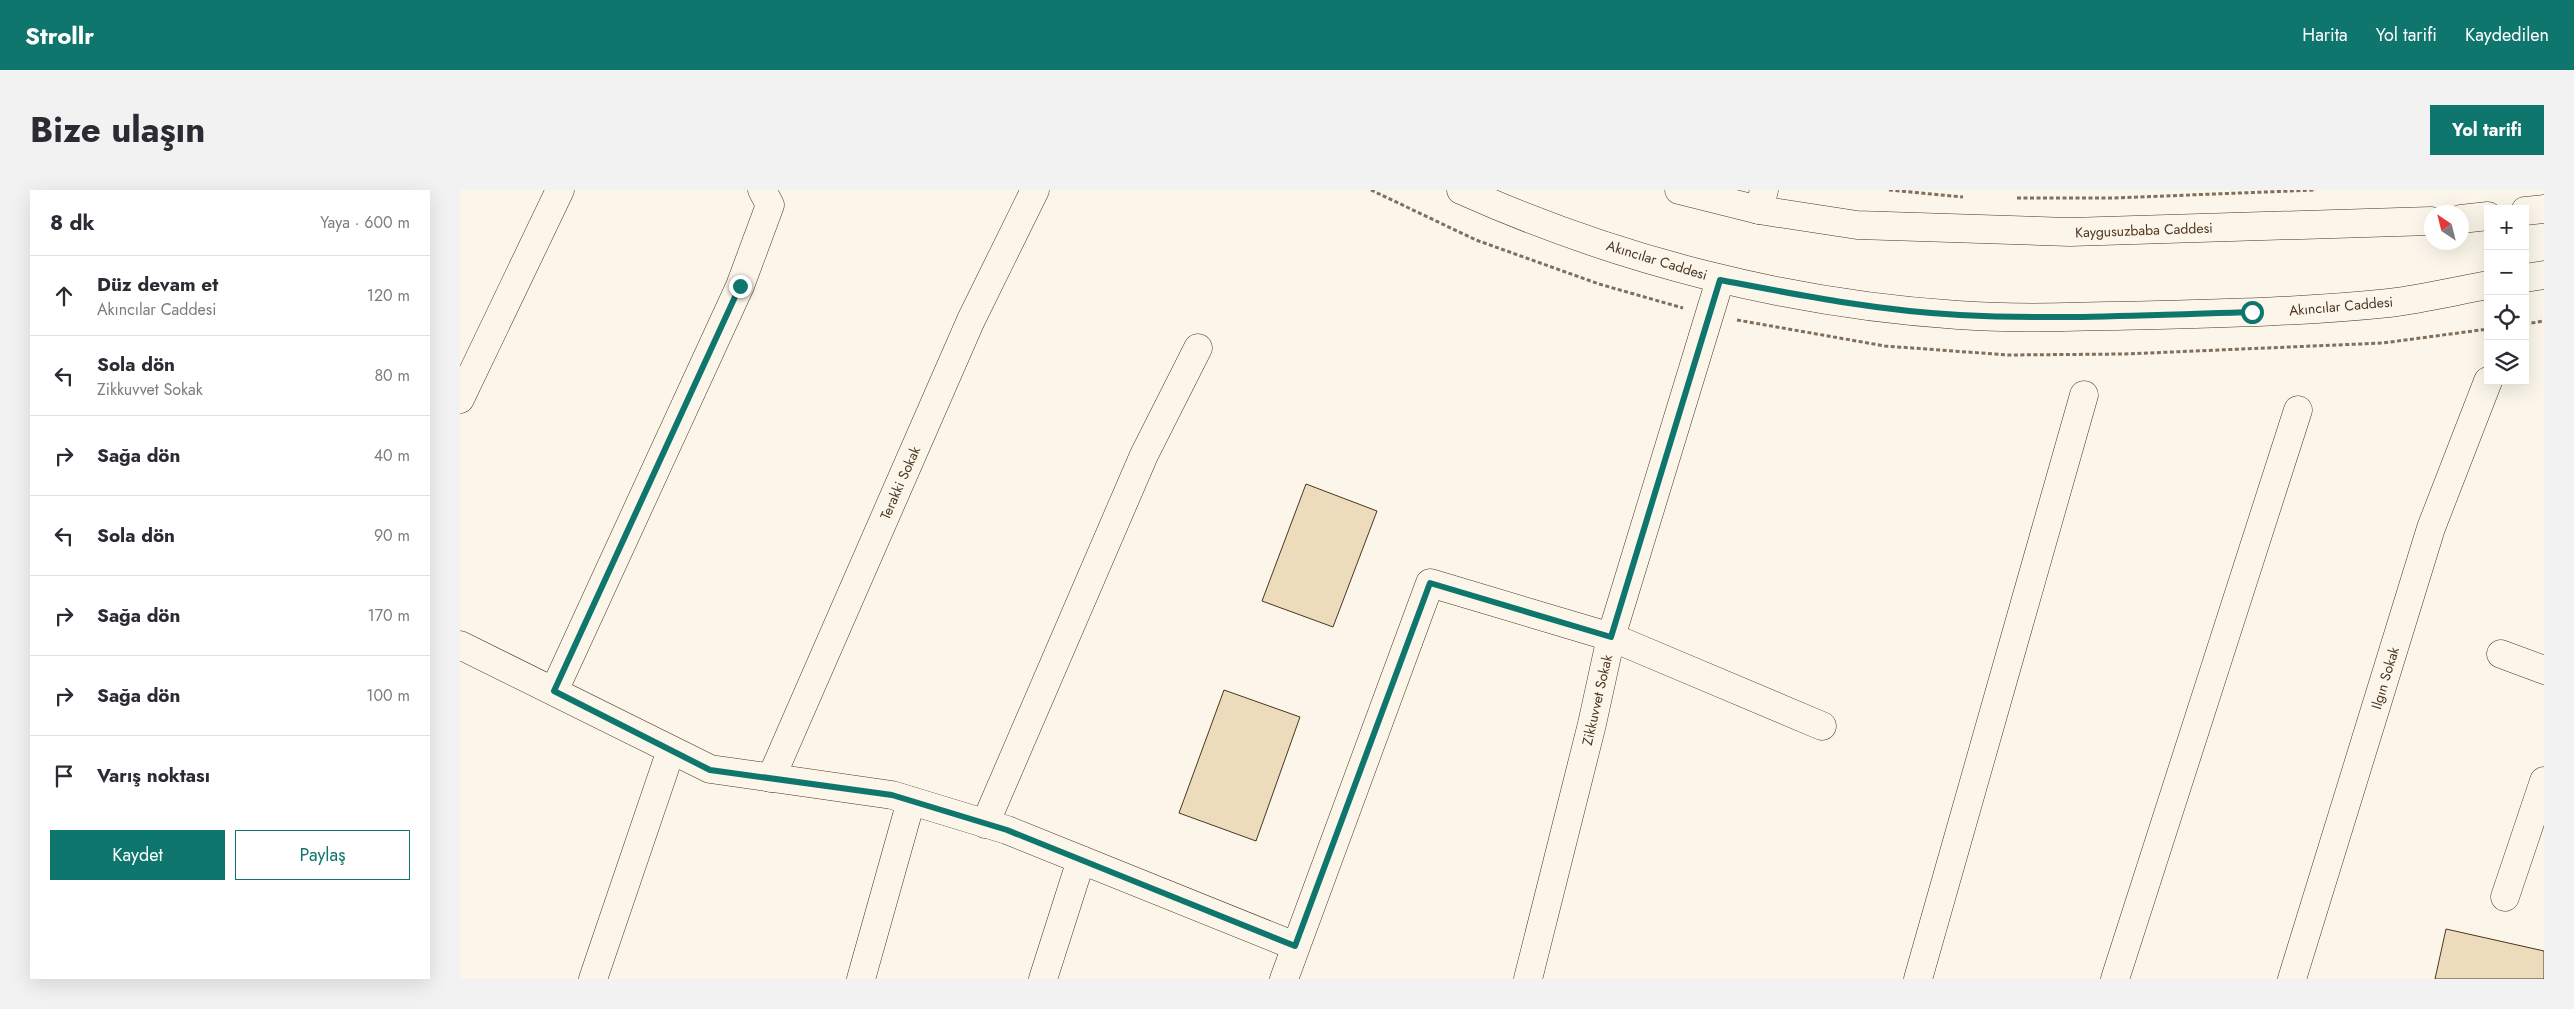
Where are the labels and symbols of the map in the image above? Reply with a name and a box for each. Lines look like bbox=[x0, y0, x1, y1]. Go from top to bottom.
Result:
north arrow bbox=[2424, 205, 2469, 250]
street label: Kaygusuzbaba Caddesi bbox=[2075, 218, 2213, 242]
street label: Akıncılar Caddesi bbox=[1604, 235, 1710, 285]
route end bbox=[729, 275, 752, 298]
street label: Akıncılar Caddesi bbox=[2288, 291, 2394, 321]
route start bbox=[2241, 301, 2264, 324]
street label: Terakki Sokak bbox=[875, 442, 925, 523]
street label: Ilgın Sokak bbox=[2366, 644, 2404, 712]
street label: Zikkuvvet Sokak bbox=[1577, 652, 1617, 747]

